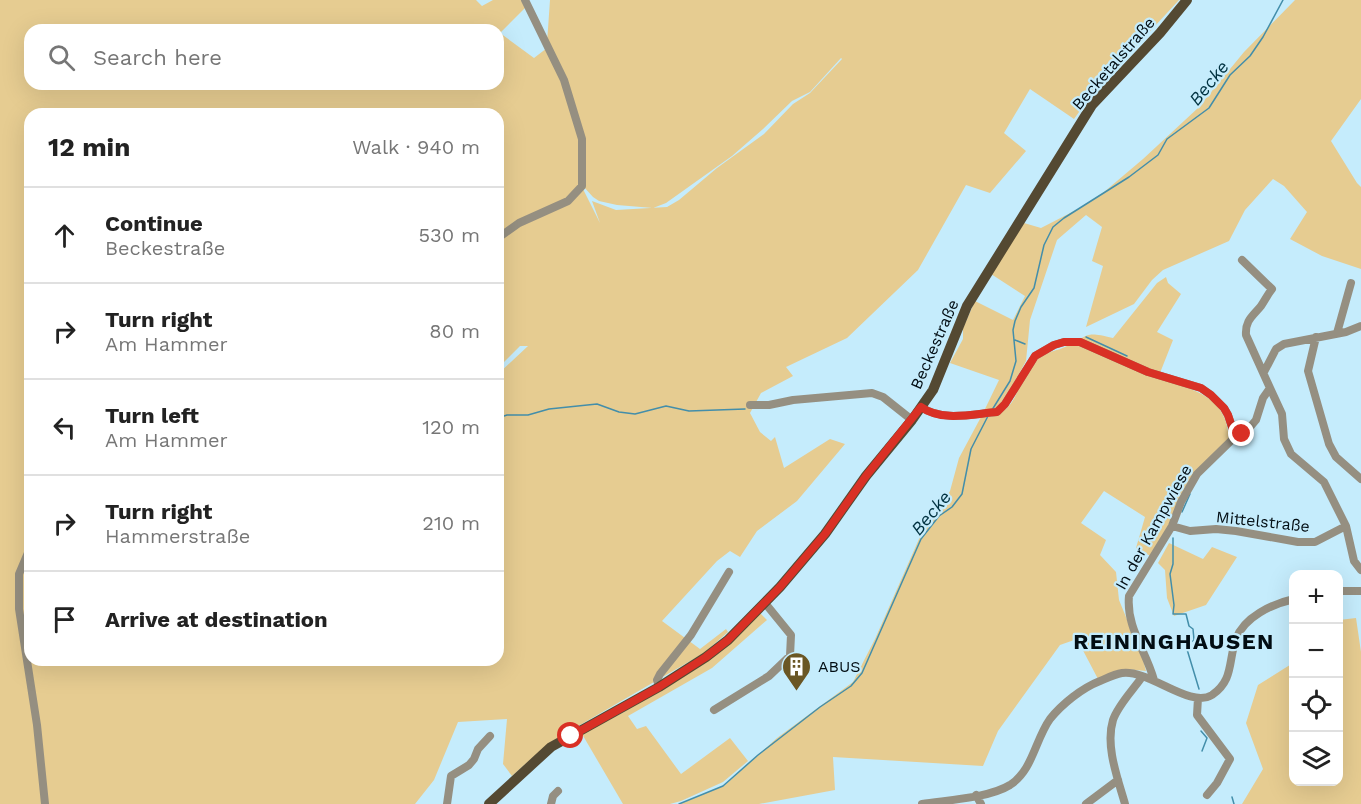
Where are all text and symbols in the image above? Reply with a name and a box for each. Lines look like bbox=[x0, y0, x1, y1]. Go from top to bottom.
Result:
street label: Becketalstraße bbox=[1068, 13, 1159, 114]
search box bbox=[24, 24, 504, 90]
icon: search bbox=[45, 41, 78, 74]
text: Search here bbox=[93, 45, 222, 70]
water label: Becke bbox=[1184, 56, 1233, 109]
text: 12 min bbox=[48, 132, 130, 162]
text: Walk · 940 m bbox=[352, 135, 480, 159]
text: Continue bbox=[105, 211, 203, 236]
icon: ahead bbox=[48, 219, 81, 252]
text: 530 m bbox=[418, 223, 480, 247]
text: Beckestraße bbox=[105, 236, 225, 260]
street label: Beckestraße bbox=[906, 296, 963, 392]
text: Turn right bbox=[105, 307, 212, 332]
icon: right bbox=[48, 315, 81, 348]
text: 80 m bbox=[429, 319, 480, 343]
text: Am Hammer bbox=[105, 332, 228, 356]
text: Turn left bbox=[105, 403, 199, 428]
icon: left bbox=[48, 411, 81, 444]
text: 120 m bbox=[422, 415, 480, 439]
route end bbox=[1228, 420, 1254, 446]
text: Am Hammer bbox=[105, 428, 228, 452]
street label: In der Kampwiese bbox=[1111, 462, 1196, 593]
water label: Becke bbox=[906, 486, 955, 539]
text: Turn right bbox=[105, 499, 212, 524]
icon: right bbox=[48, 507, 81, 540]
street label: Mittelstraße bbox=[1215, 507, 1311, 536]
text: 210 m bbox=[422, 511, 480, 535]
text: Hammerstraße bbox=[105, 524, 250, 548]
map controls bbox=[1289, 570, 1343, 786]
button: + bbox=[1289, 570, 1343, 624]
icon: arrive bbox=[48, 603, 81, 636]
text: Arrive at destination bbox=[105, 607, 328, 632]
button: − bbox=[1289, 624, 1343, 678]
district label: REININGHAUSEN bbox=[1073, 629, 1275, 654]
building icon: ABUS bbox=[781, 650, 813, 692]
place label: ABUS bbox=[818, 657, 861, 676]
button: locate bbox=[1289, 678, 1343, 732]
route start bbox=[557, 722, 583, 748]
button: layers bbox=[1289, 732, 1343, 786]

